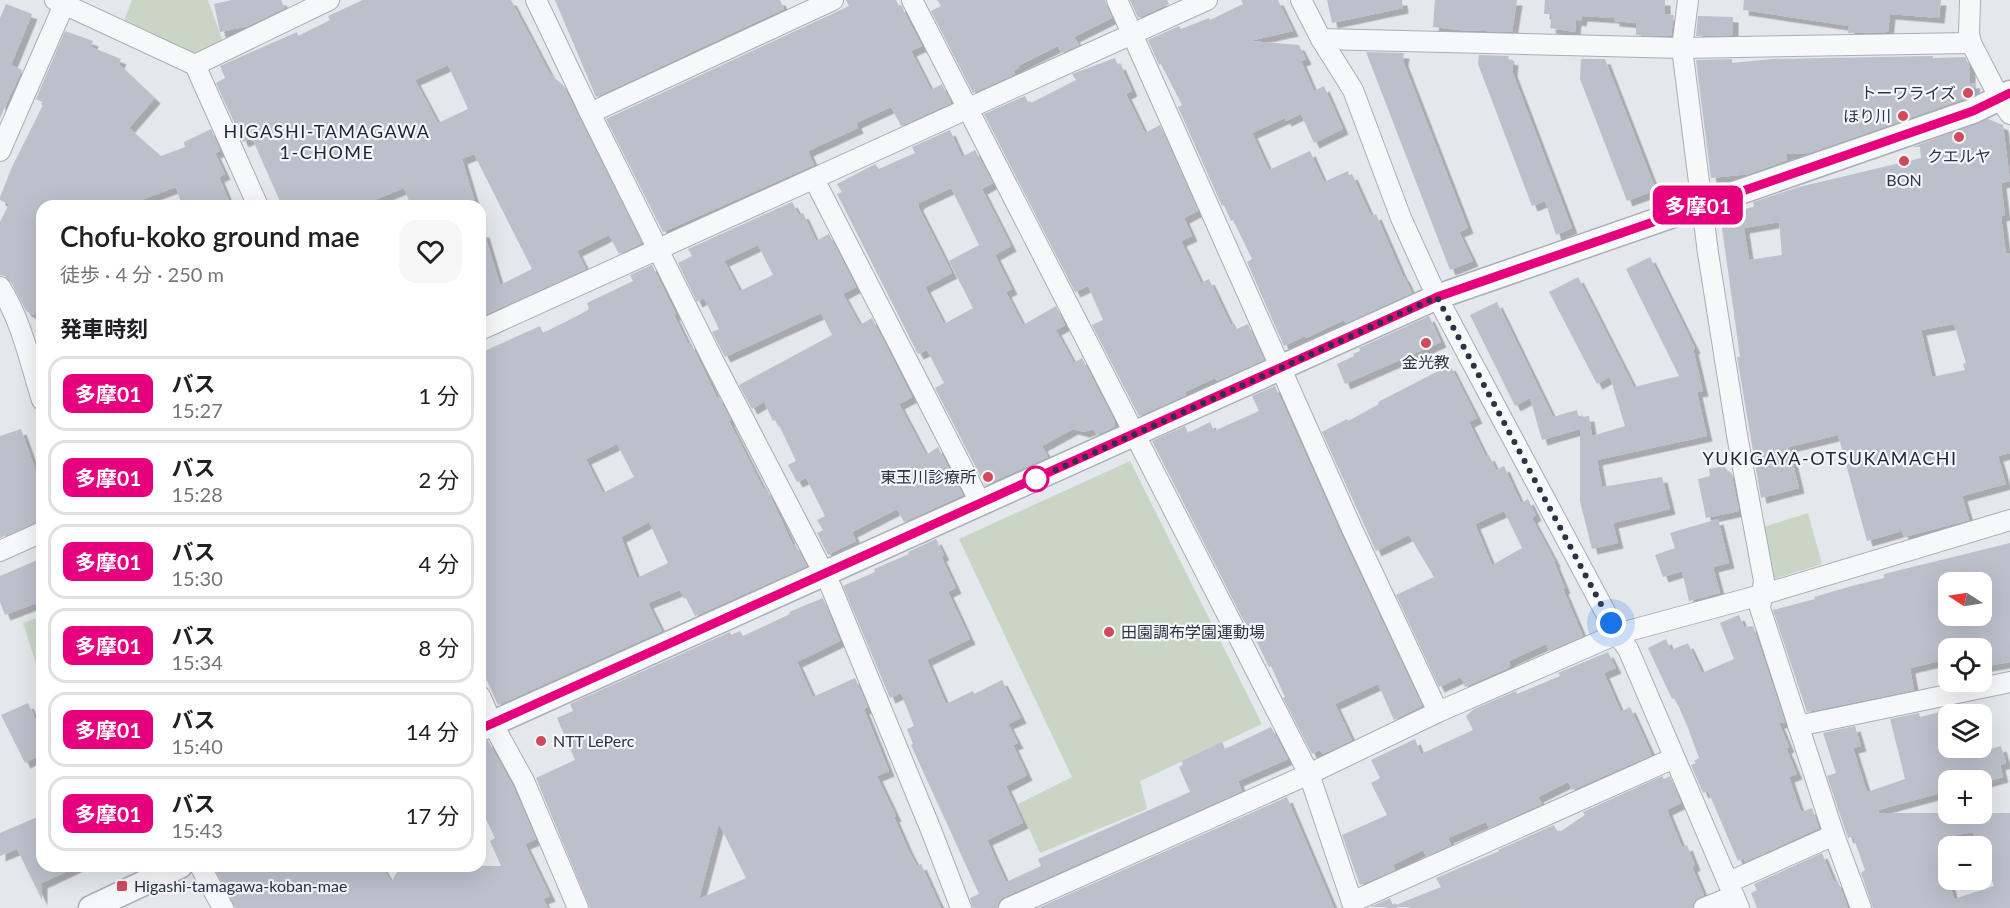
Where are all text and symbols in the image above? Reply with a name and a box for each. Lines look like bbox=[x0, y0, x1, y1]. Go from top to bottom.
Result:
place label: トーワライズ bbox=[1860, 83, 1956, 102]
marker: トーワライズ bbox=[1961, 86, 1975, 100]
place label: ほり川 bbox=[1843, 106, 1891, 125]
marker: ほり川 bbox=[1896, 109, 1910, 123]
district label: HIGASHI-TAMAGAWA 1-CHOME bbox=[224, 120, 430, 163]
marker: クエルヤ bbox=[1952, 130, 1966, 144]
place label: クエルヤ bbox=[1927, 146, 1991, 165]
marker: BON bbox=[1897, 154, 1911, 168]
place label: BON bbox=[1886, 170, 1922, 189]
line badge: 多摩01 bbox=[1656, 186, 1740, 224]
text: 多摩01 bbox=[1665, 193, 1731, 218]
text: Chofu-koko ground mae bbox=[60, 219, 360, 253]
button: heart bbox=[399, 220, 462, 283]
text: 徒歩 · 4 分 · 250 m bbox=[60, 262, 224, 286]
text: 発車時刻 bbox=[60, 315, 148, 342]
marker: 金光教 bbox=[1419, 336, 1433, 350]
place label: 金光教 bbox=[1402, 352, 1450, 371]
text: バス bbox=[171, 370, 215, 397]
text: 多摩01 bbox=[75, 381, 141, 406]
text: 1 分 bbox=[419, 382, 459, 409]
text: 15:27 bbox=[171, 398, 223, 422]
district label: YUKIGAYA-OTSUKAMACHI bbox=[1702, 447, 1958, 469]
text: バス bbox=[171, 454, 215, 481]
text: 多摩01 bbox=[75, 465, 141, 490]
text: 2 分 bbox=[419, 466, 459, 493]
unlabelled marker bbox=[1023, 466, 1049, 492]
place label: 東玉川診療所 bbox=[880, 467, 976, 486]
marker: 東玉川診療所 bbox=[981, 470, 995, 484]
text: 15:28 bbox=[171, 482, 223, 506]
text: バス bbox=[171, 538, 215, 565]
text: 多摩01 bbox=[75, 549, 141, 574]
text: 4 分 bbox=[419, 550, 459, 577]
text: 15:30 bbox=[171, 566, 223, 590]
north arrow bbox=[1938, 572, 1992, 626]
map controls bbox=[1938, 572, 1992, 890]
your location bbox=[1596, 608, 1626, 638]
text: バス bbox=[171, 622, 215, 649]
place label: 田園調布学園運動場 bbox=[1121, 622, 1265, 641]
marker: 田園調布学園運動場 bbox=[1102, 625, 1116, 639]
text: 多摩01 bbox=[75, 633, 141, 658]
text: 8 分 bbox=[419, 634, 459, 661]
button: locate bbox=[1938, 638, 1992, 692]
text: 15:34 bbox=[171, 650, 223, 674]
button: layers bbox=[1938, 704, 1992, 758]
text: バス bbox=[171, 706, 215, 733]
text: 多摩01 bbox=[75, 717, 141, 742]
text: 14 分 bbox=[406, 718, 459, 745]
place label: NTT LePerc bbox=[553, 731, 635, 750]
text: 15:40 bbox=[171, 734, 223, 758]
marker: NTT LePerc bbox=[534, 734, 548, 748]
button: + bbox=[1938, 770, 1992, 824]
text: バス bbox=[171, 790, 215, 817]
text: 多摩01 bbox=[75, 801, 141, 826]
text: 17 分 bbox=[406, 802, 459, 829]
text: 15:43 bbox=[171, 818, 223, 842]
button: − bbox=[1938, 836, 1992, 890]
place label: Higashi-tamagawa-koban-mae bbox=[134, 876, 347, 895]
marker: Higashi-tamagawa-koban-mae bbox=[115, 879, 129, 893]

